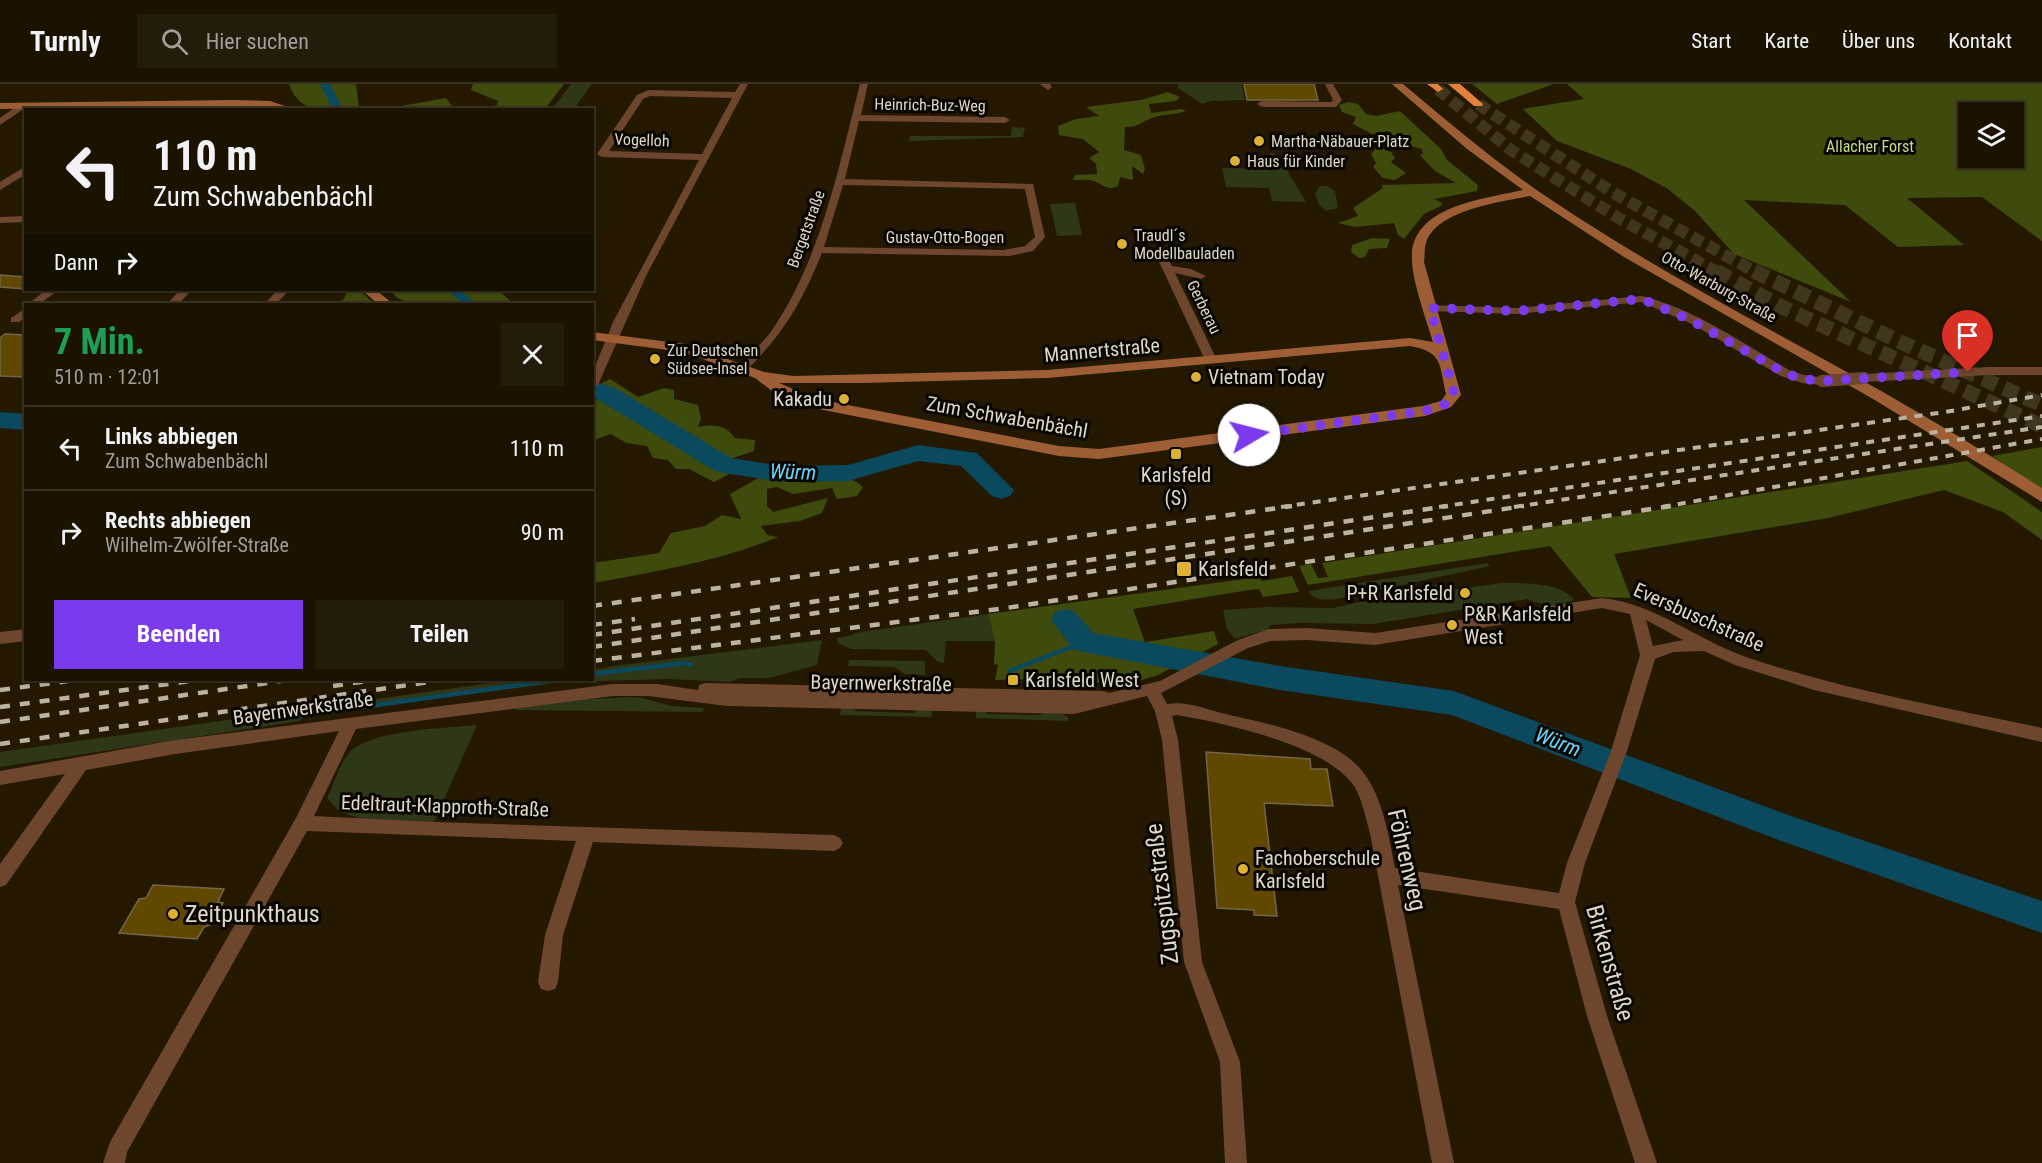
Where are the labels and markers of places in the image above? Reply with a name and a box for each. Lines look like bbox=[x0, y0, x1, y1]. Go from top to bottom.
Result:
place label: Martha-Näbauer-Platz bbox=[1271, 132, 1409, 151]
marker: Martha-Näbauer-Platz bbox=[1252, 134, 1266, 148]
place label: Haus für Kinder bbox=[1247, 152, 1345, 171]
marker: Haus für Kinder bbox=[1228, 154, 1242, 168]
place label: Traudl´s Modellbauladen bbox=[1134, 226, 1235, 263]
marker: Traudl´s Modellbauladen bbox=[1115, 237, 1129, 251]
pin bbox=[1942, 310, 1993, 372]
place label: Zur Deutschen Südsee-Insel bbox=[667, 341, 758, 378]
marker: Zur Deutschen Südsee-Insel bbox=[648, 352, 662, 366]
place label: Vietnam Today bbox=[1208, 365, 1325, 389]
marker: Vietnam Today bbox=[1189, 370, 1203, 384]
place label: Kakadu bbox=[773, 387, 832, 411]
marker: Kakadu bbox=[837, 392, 851, 406]
marker: Karlsfeld (S) bbox=[1169, 447, 1183, 461]
place label: Karlsfeld (S) bbox=[1141, 463, 1211, 510]
place label: Karlsfeld bbox=[1198, 557, 1268, 581]
marker: Karlsfeld bbox=[1175, 560, 1193, 578]
place label: P+R Karlsfeld bbox=[1346, 581, 1453, 605]
marker: P+R Karlsfeld bbox=[1458, 586, 1472, 600]
place label: P&R Karlsfeld West bbox=[1464, 602, 1571, 649]
marker: P&R Karlsfeld West bbox=[1445, 618, 1459, 632]
place label: Karlsfeld West bbox=[1025, 668, 1139, 692]
marker: Karlsfeld West bbox=[1006, 673, 1020, 687]
place label: Fachoberschule Karlsfeld bbox=[1255, 846, 1380, 893]
marker: Fachoberschule Karlsfeld bbox=[1236, 862, 1250, 876]
place label: Zeitpunkthaus bbox=[185, 900, 320, 928]
marker: Zeitpunkthaus bbox=[166, 907, 180, 921]

